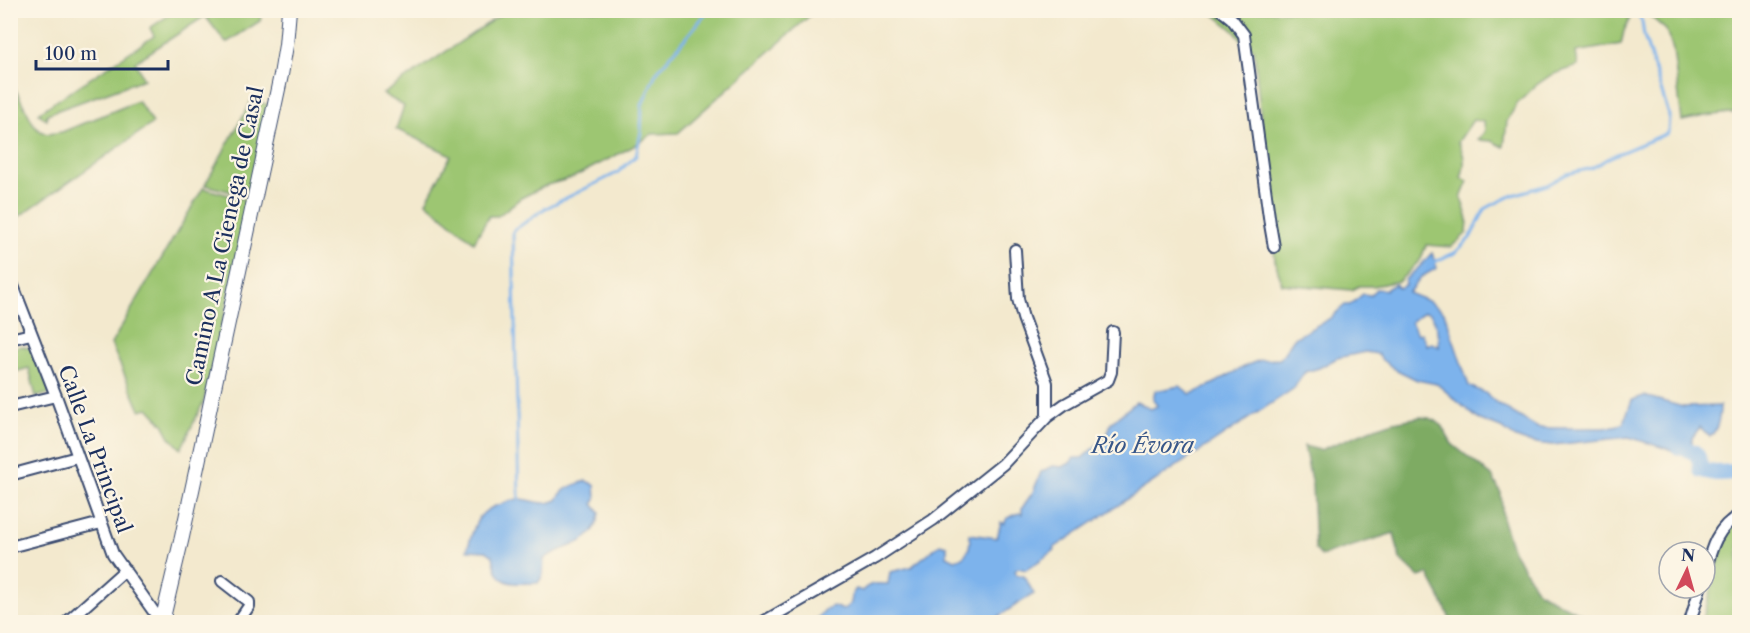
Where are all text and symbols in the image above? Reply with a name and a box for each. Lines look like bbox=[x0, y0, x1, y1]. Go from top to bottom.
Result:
scale bar bbox=[36, 33, 168, 71]
text: 100 m bbox=[45, 43, 97, 65]
street label: Camino A La Cienega de Casal bbox=[181, 84, 268, 388]
street label: Calle La Principal bbox=[53, 361, 138, 536]
water label: Río Évora bbox=[1090, 431, 1194, 459]
north arrow bbox=[1657, 540, 1717, 600]
text: N bbox=[1681, 544, 1696, 566]

